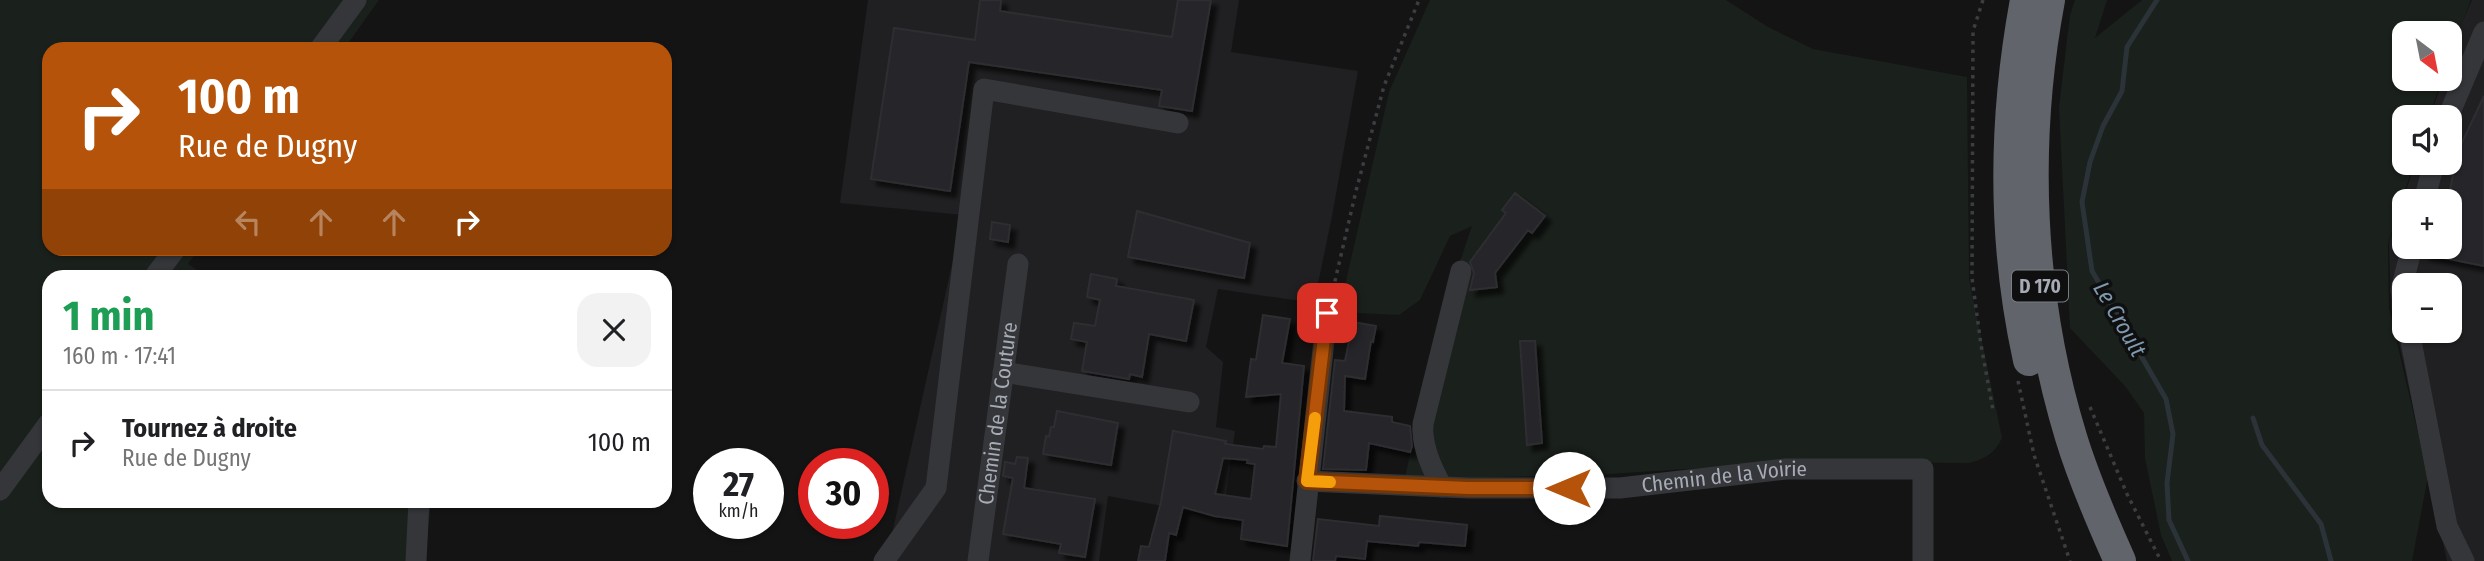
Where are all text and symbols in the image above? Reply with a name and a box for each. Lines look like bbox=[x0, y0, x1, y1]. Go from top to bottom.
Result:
north arrow bbox=[2392, 21, 2462, 91]
map controls bbox=[2392, 21, 2462, 343]
text: 100 m bbox=[178, 67, 300, 126]
icon: right bbox=[63, 70, 154, 161]
button: sound bbox=[2392, 105, 2462, 175]
text: Rue de Dugny bbox=[178, 127, 357, 165]
button: + bbox=[2392, 189, 2462, 259]
icon: left bbox=[229, 203, 267, 241]
icon: ahead bbox=[302, 203, 340, 241]
icon: ahead bbox=[375, 203, 413, 241]
icon: right bbox=[448, 203, 486, 241]
road number: D 170 bbox=[2012, 270, 2068, 302]
button: − bbox=[2392, 273, 2462, 343]
water label: Le Croult bbox=[2087, 277, 2153, 362]
pin bbox=[1297, 283, 1357, 343]
text: 1 min bbox=[63, 291, 154, 341]
button: close bbox=[577, 293, 651, 367]
icon: arrive bbox=[1308, 294, 1346, 332]
street label: Chemin de la Couture bbox=[973, 320, 1023, 506]
text: 160 m · 17:41 bbox=[63, 342, 176, 370]
text: Tournez à droite bbox=[122, 413, 297, 444]
icon: right bbox=[63, 424, 101, 462]
text: 100 m bbox=[588, 427, 651, 458]
text: Rue de Dugny bbox=[122, 444, 251, 472]
speed limit sign: 30 bbox=[798, 448, 889, 539]
position arrow bbox=[1532, 451, 1606, 525]
street label: Chemin de la Voirie bbox=[1640, 456, 1807, 498]
text: 27 bbox=[723, 463, 754, 505]
text: km/h bbox=[718, 500, 759, 522]

